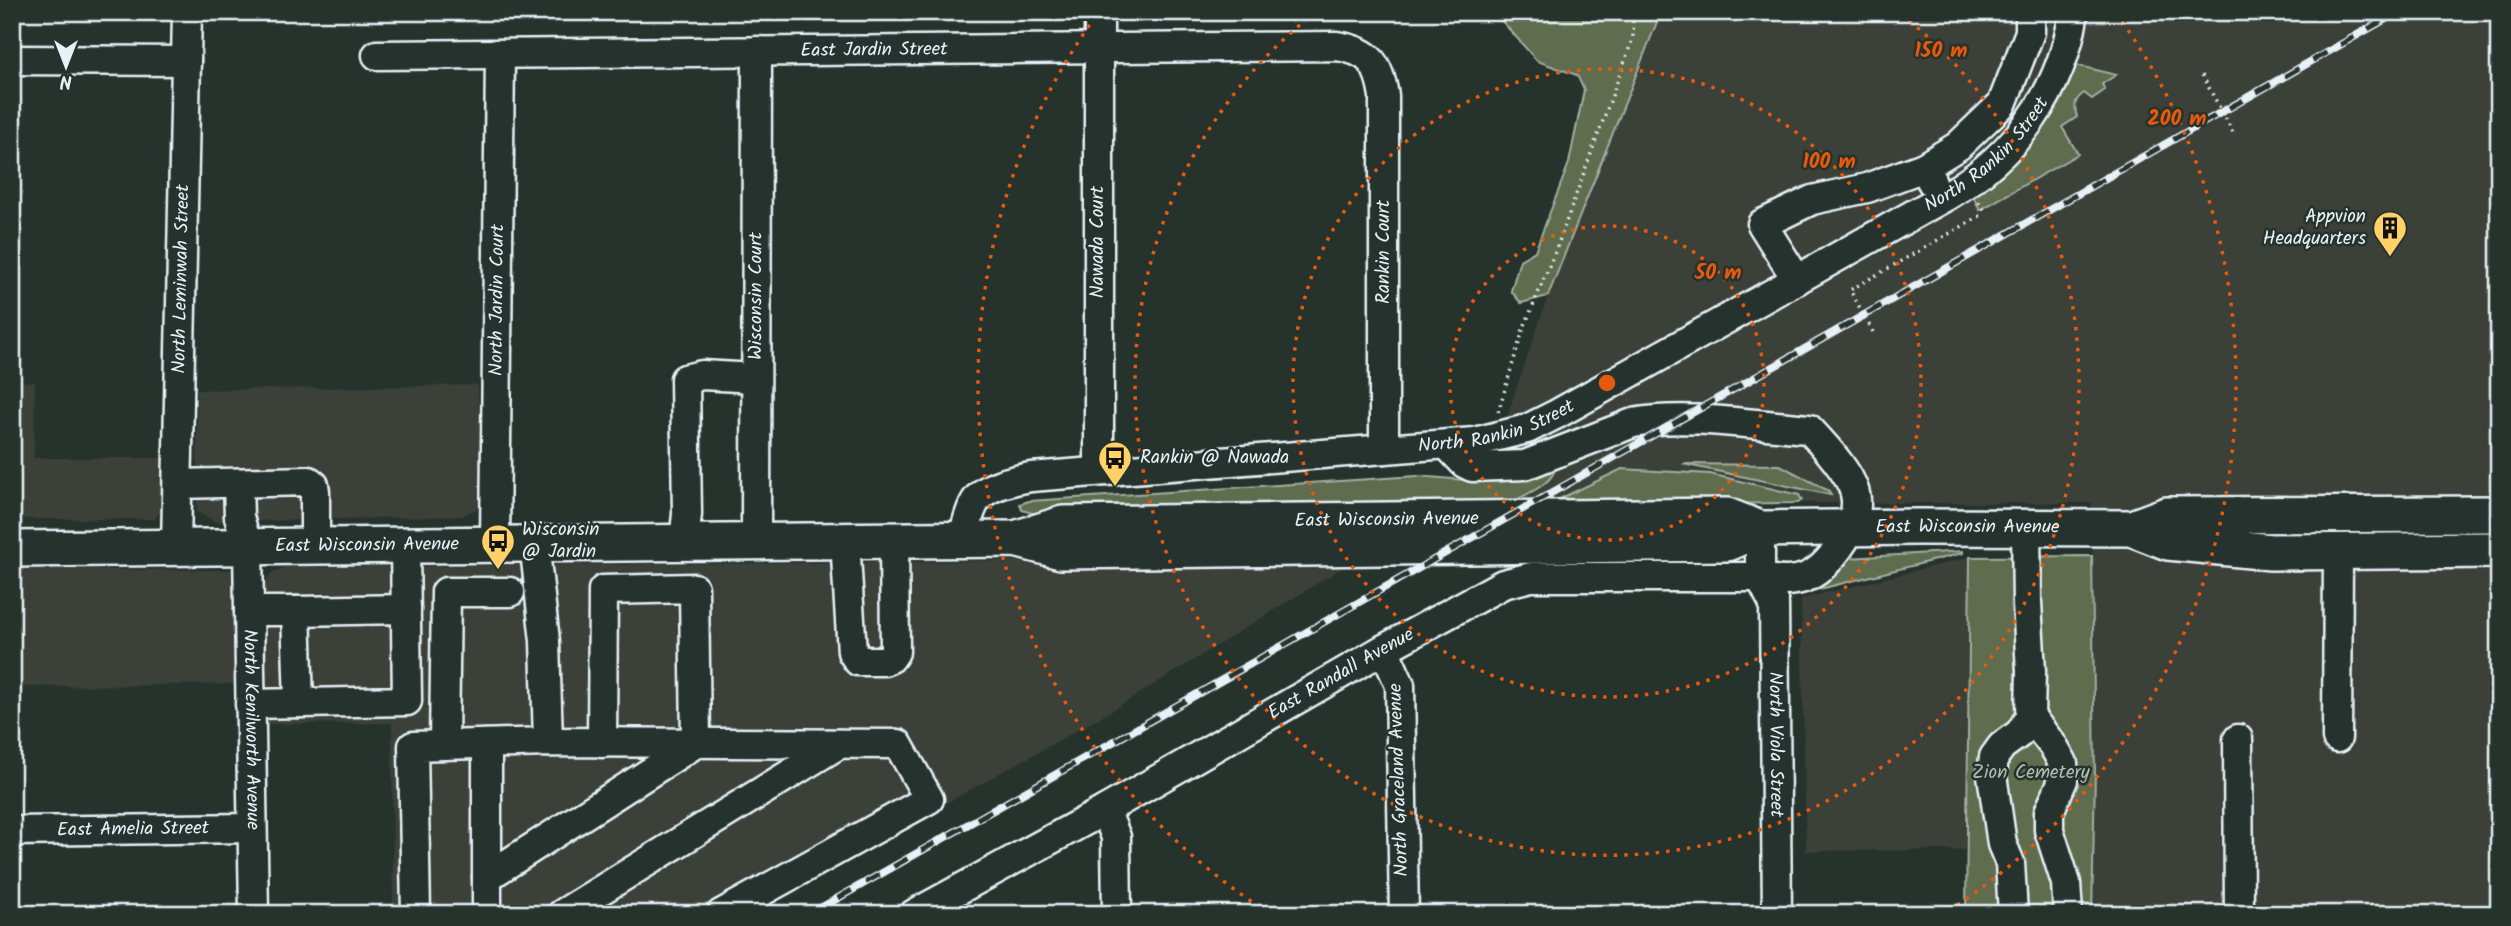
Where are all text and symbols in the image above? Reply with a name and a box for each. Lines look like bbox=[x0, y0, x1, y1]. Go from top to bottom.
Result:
north arrow bbox=[32, 32, 102, 102]
street label: East Jardin Street bbox=[800, 35, 948, 66]
text: 150 m bbox=[1914, 35, 1968, 68]
text: N bbox=[60, 66, 72, 96]
street label: North Rankin Street bbox=[1919, 91, 2057, 220]
text: 200 m bbox=[2147, 103, 2207, 136]
text: 100 m bbox=[1802, 146, 1856, 179]
street label: North Leminwah Street bbox=[165, 183, 198, 374]
street label: Nawada Court bbox=[1083, 185, 1113, 298]
street label: Rankin Court bbox=[1369, 199, 1399, 304]
place label: Appvion Headquarters bbox=[2263, 202, 2366, 254]
building icon: Appvion Headquarters bbox=[2371, 209, 2409, 258]
street label: North Jardin Court bbox=[482, 223, 513, 376]
street label: Wisconsin Court bbox=[741, 231, 772, 360]
text: 50 m bbox=[1694, 257, 1741, 290]
centre of rings bbox=[1595, 371, 1619, 395]
street label: North Rankin Street bbox=[1417, 392, 1581, 461]
bus stop icon: Rankin @ Nawada bbox=[1096, 439, 1134, 488]
place label: Rankin @ Nawada bbox=[1140, 443, 1289, 473]
street label: East Wisconsin Avenue bbox=[1294, 504, 1479, 536]
street label: East Wisconsin Avenue bbox=[1875, 512, 2060, 543]
place label: Wisconsin @ Jardin bbox=[522, 515, 599, 567]
bus stop icon: Wisconsin @ Jardin bbox=[479, 522, 517, 571]
street label: East Wisconsin Avenue bbox=[275, 530, 460, 561]
street label: East Randall Avenue bbox=[1262, 620, 1420, 728]
street label: North Kenilworth Avenue bbox=[234, 629, 268, 831]
street label: North Viola Street bbox=[1760, 672, 1791, 818]
street label: North Graceland Avenue bbox=[1381, 682, 1417, 877]
park label: Zion Cemetery bbox=[1972, 758, 2091, 788]
street label: East Amelia Street bbox=[57, 814, 210, 845]

